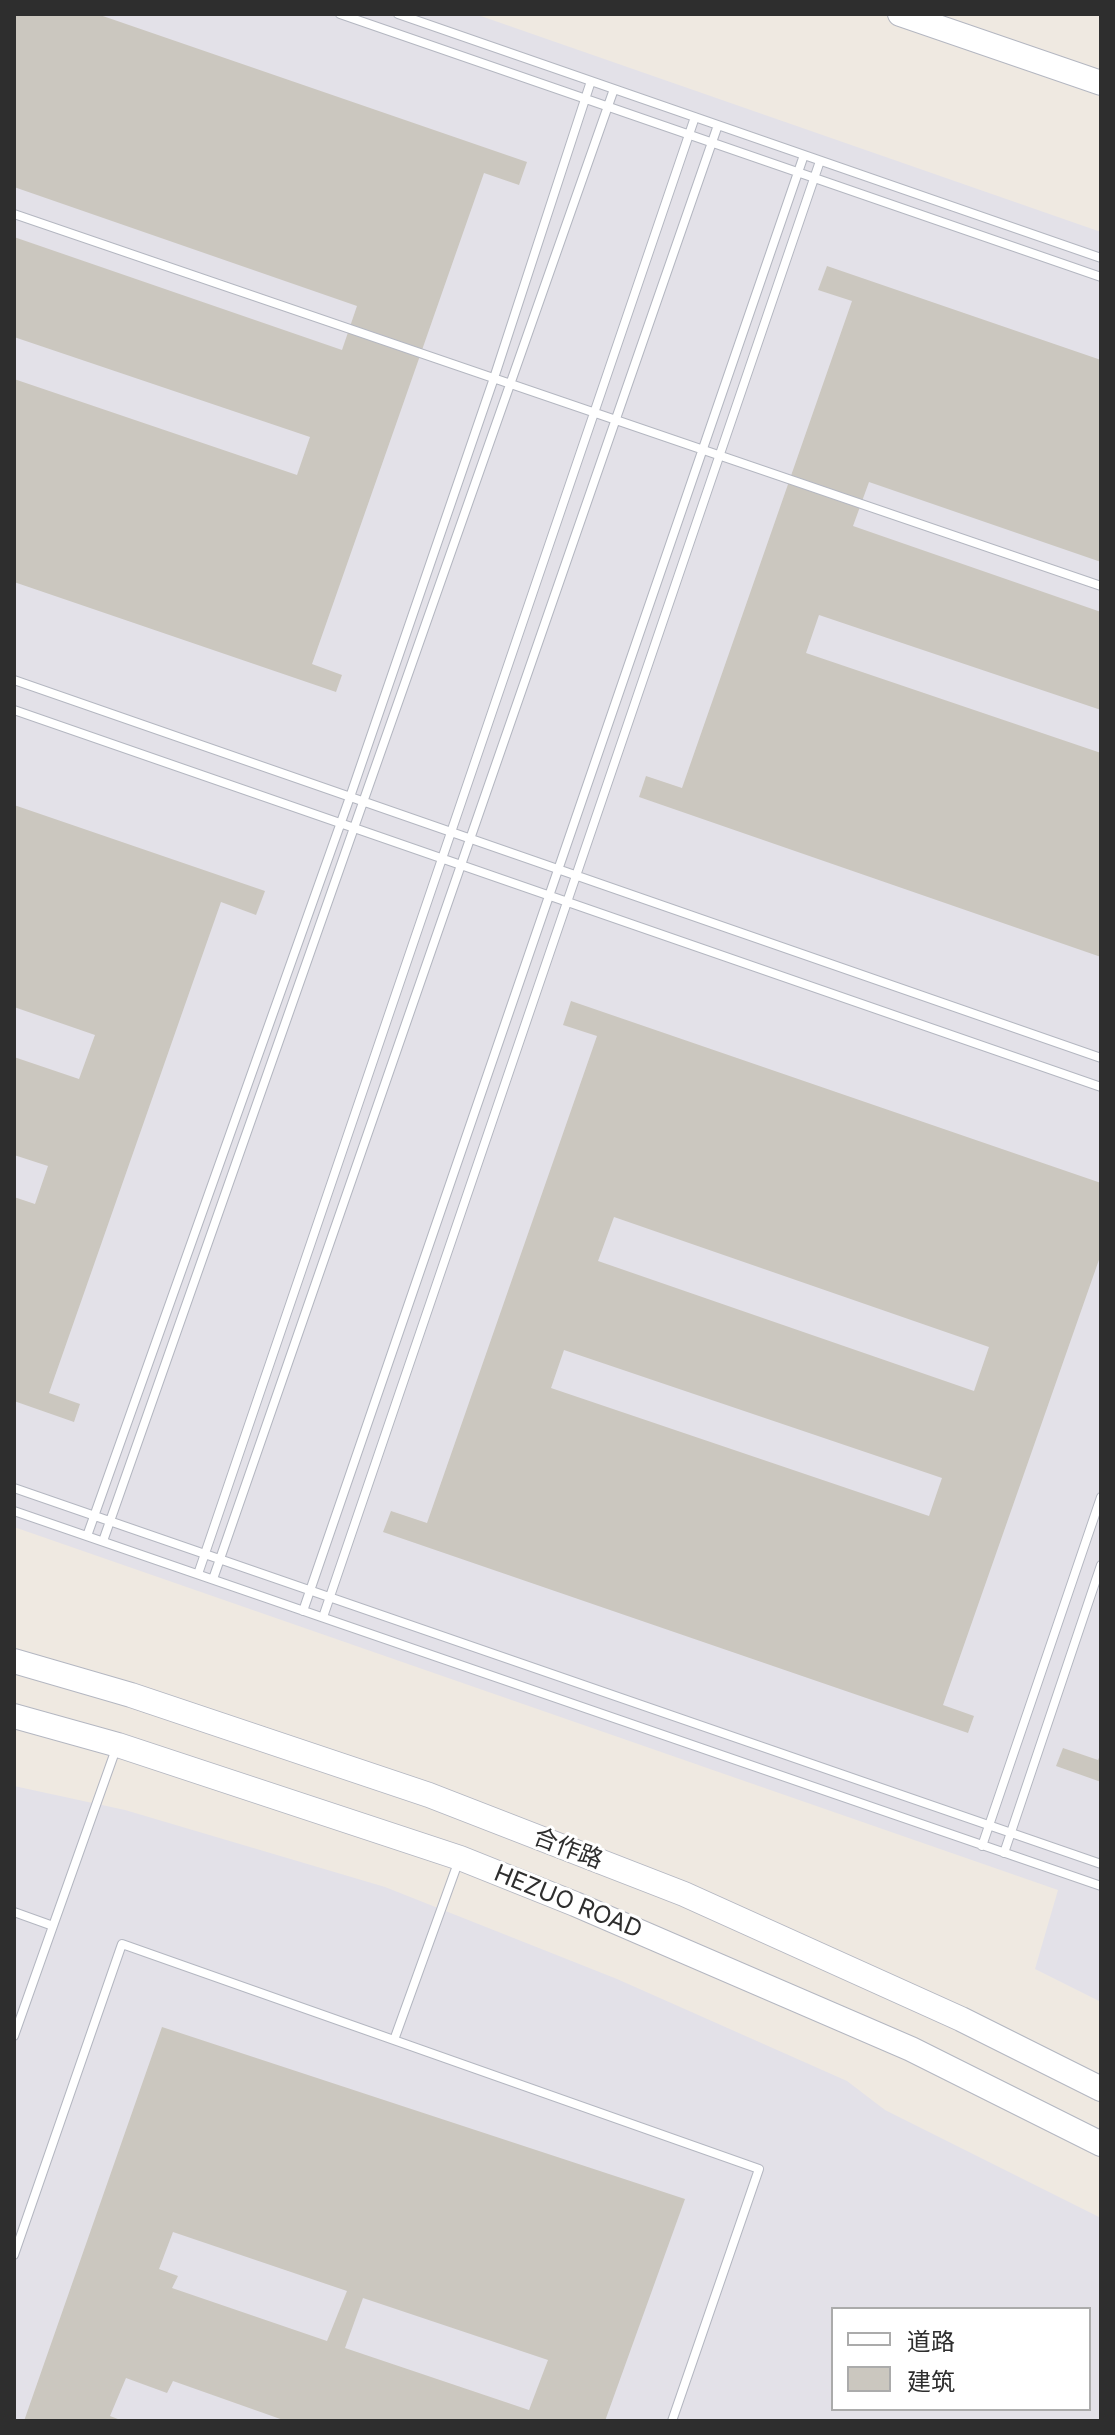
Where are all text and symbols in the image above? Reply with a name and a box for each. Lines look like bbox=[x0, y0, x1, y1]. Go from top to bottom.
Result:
street label: 合作路 bbox=[529, 1823, 607, 1875]
street label: HEZUO ROAD bbox=[490, 1859, 646, 1945]
legend bbox=[831, 2307, 1091, 2411]
text: 道路 bbox=[907, 2327, 955, 2356]
text: 建筑 bbox=[907, 2367, 955, 2396]

